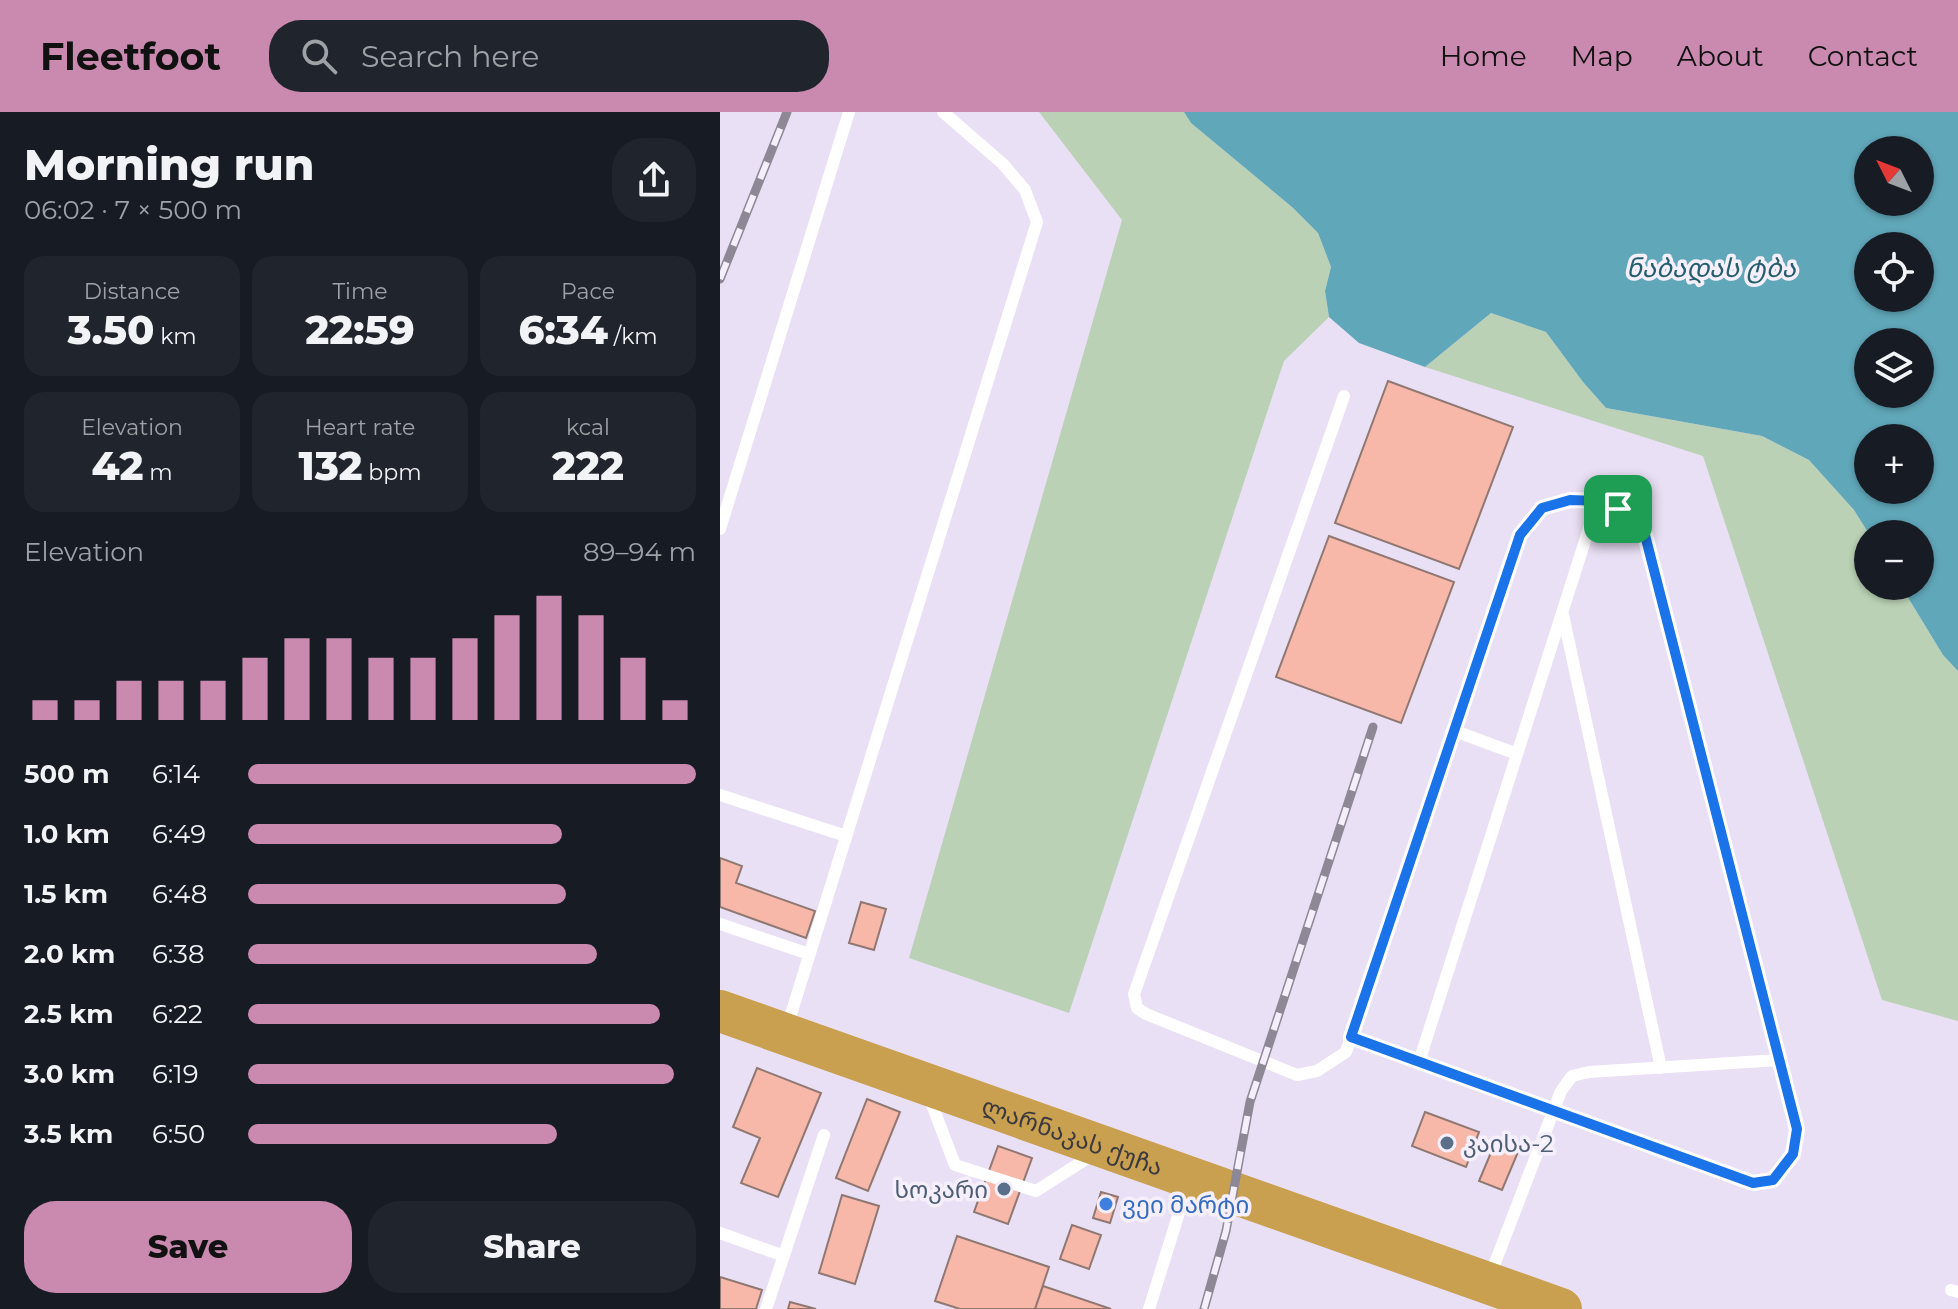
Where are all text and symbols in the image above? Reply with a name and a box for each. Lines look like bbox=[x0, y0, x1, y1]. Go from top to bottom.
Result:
search box bbox=[269, 20, 829, 92]
text: Fleetfoot bbox=[40, 33, 221, 80]
icon: search bbox=[297, 34, 341, 78]
text: Search here bbox=[361, 38, 539, 75]
text: Home bbox=[1440, 39, 1527, 73]
text: Map bbox=[1571, 39, 1633, 73]
text: About bbox=[1677, 39, 1764, 73]
text: Contact bbox=[1808, 39, 1918, 73]
north arrow bbox=[1854, 136, 1934, 216]
map controls bbox=[1854, 136, 1934, 600]
text: Morning run bbox=[24, 137, 314, 191]
button: share bbox=[612, 138, 696, 222]
text: 06:02 · 7 × 500 m bbox=[24, 194, 242, 226]
button: locate bbox=[1854, 232, 1934, 312]
water label: ნაბადას ტბა bbox=[1626, 252, 1797, 284]
text: Distance bbox=[84, 278, 180, 305]
text: Time bbox=[332, 278, 388, 305]
text: Pace bbox=[561, 278, 615, 305]
text: 3.50 bbox=[67, 305, 155, 354]
text: 22:59 bbox=[305, 305, 415, 354]
text: 6:34 bbox=[519, 305, 608, 354]
text: km bbox=[155, 323, 197, 350]
text: /km bbox=[608, 323, 657, 350]
button: layers bbox=[1854, 328, 1934, 408]
text: Elevation bbox=[81, 414, 183, 441]
text: Heart rate bbox=[305, 414, 415, 441]
text: kcal bbox=[566, 414, 610, 441]
button: + bbox=[1854, 424, 1934, 504]
text: 42 bbox=[91, 441, 143, 490]
text: 132 bbox=[298, 441, 363, 490]
text: 222 bbox=[552, 441, 624, 490]
text: m bbox=[143, 459, 173, 486]
text: bpm bbox=[363, 459, 422, 486]
pin bbox=[1584, 475, 1652, 543]
icon: arrive bbox=[1596, 487, 1640, 531]
button: − bbox=[1854, 520, 1934, 600]
text: Elevation bbox=[24, 536, 144, 568]
text: 89–94 m bbox=[583, 536, 696, 568]
text: 500 m bbox=[24, 758, 109, 790]
text: 6:14 bbox=[152, 758, 200, 790]
text: 1.0 km bbox=[24, 818, 110, 850]
text: 6:49 bbox=[152, 818, 206, 850]
text: 1.5 km bbox=[24, 878, 108, 910]
text: 6:48 bbox=[152, 878, 207, 910]
text: 2.0 km bbox=[24, 938, 115, 970]
text: 6:38 bbox=[152, 938, 205, 970]
text: 2.5 km bbox=[24, 998, 113, 1030]
text: 6:22 bbox=[152, 998, 203, 1030]
text: 3.0 km bbox=[24, 1058, 115, 1090]
text: 6:19 bbox=[152, 1058, 199, 1090]
street label: ლარნაკას ქუჩა bbox=[978, 1091, 1167, 1181]
text: 3.5 km bbox=[24, 1118, 113, 1150]
text: 6:50 bbox=[152, 1118, 205, 1150]
place label: კაისა-2 bbox=[1463, 1129, 1554, 1158]
marker: კაისა-2 bbox=[1438, 1134, 1456, 1152]
place label: სოკარი bbox=[894, 1175, 988, 1204]
marker: სოკარი bbox=[995, 1180, 1013, 1198]
place label: ვეი მარტი bbox=[1122, 1190, 1249, 1219]
marker: ვეი მარტი bbox=[1097, 1195, 1115, 1213]
button: Save bbox=[24, 1201, 352, 1293]
button: Share bbox=[368, 1201, 696, 1293]

